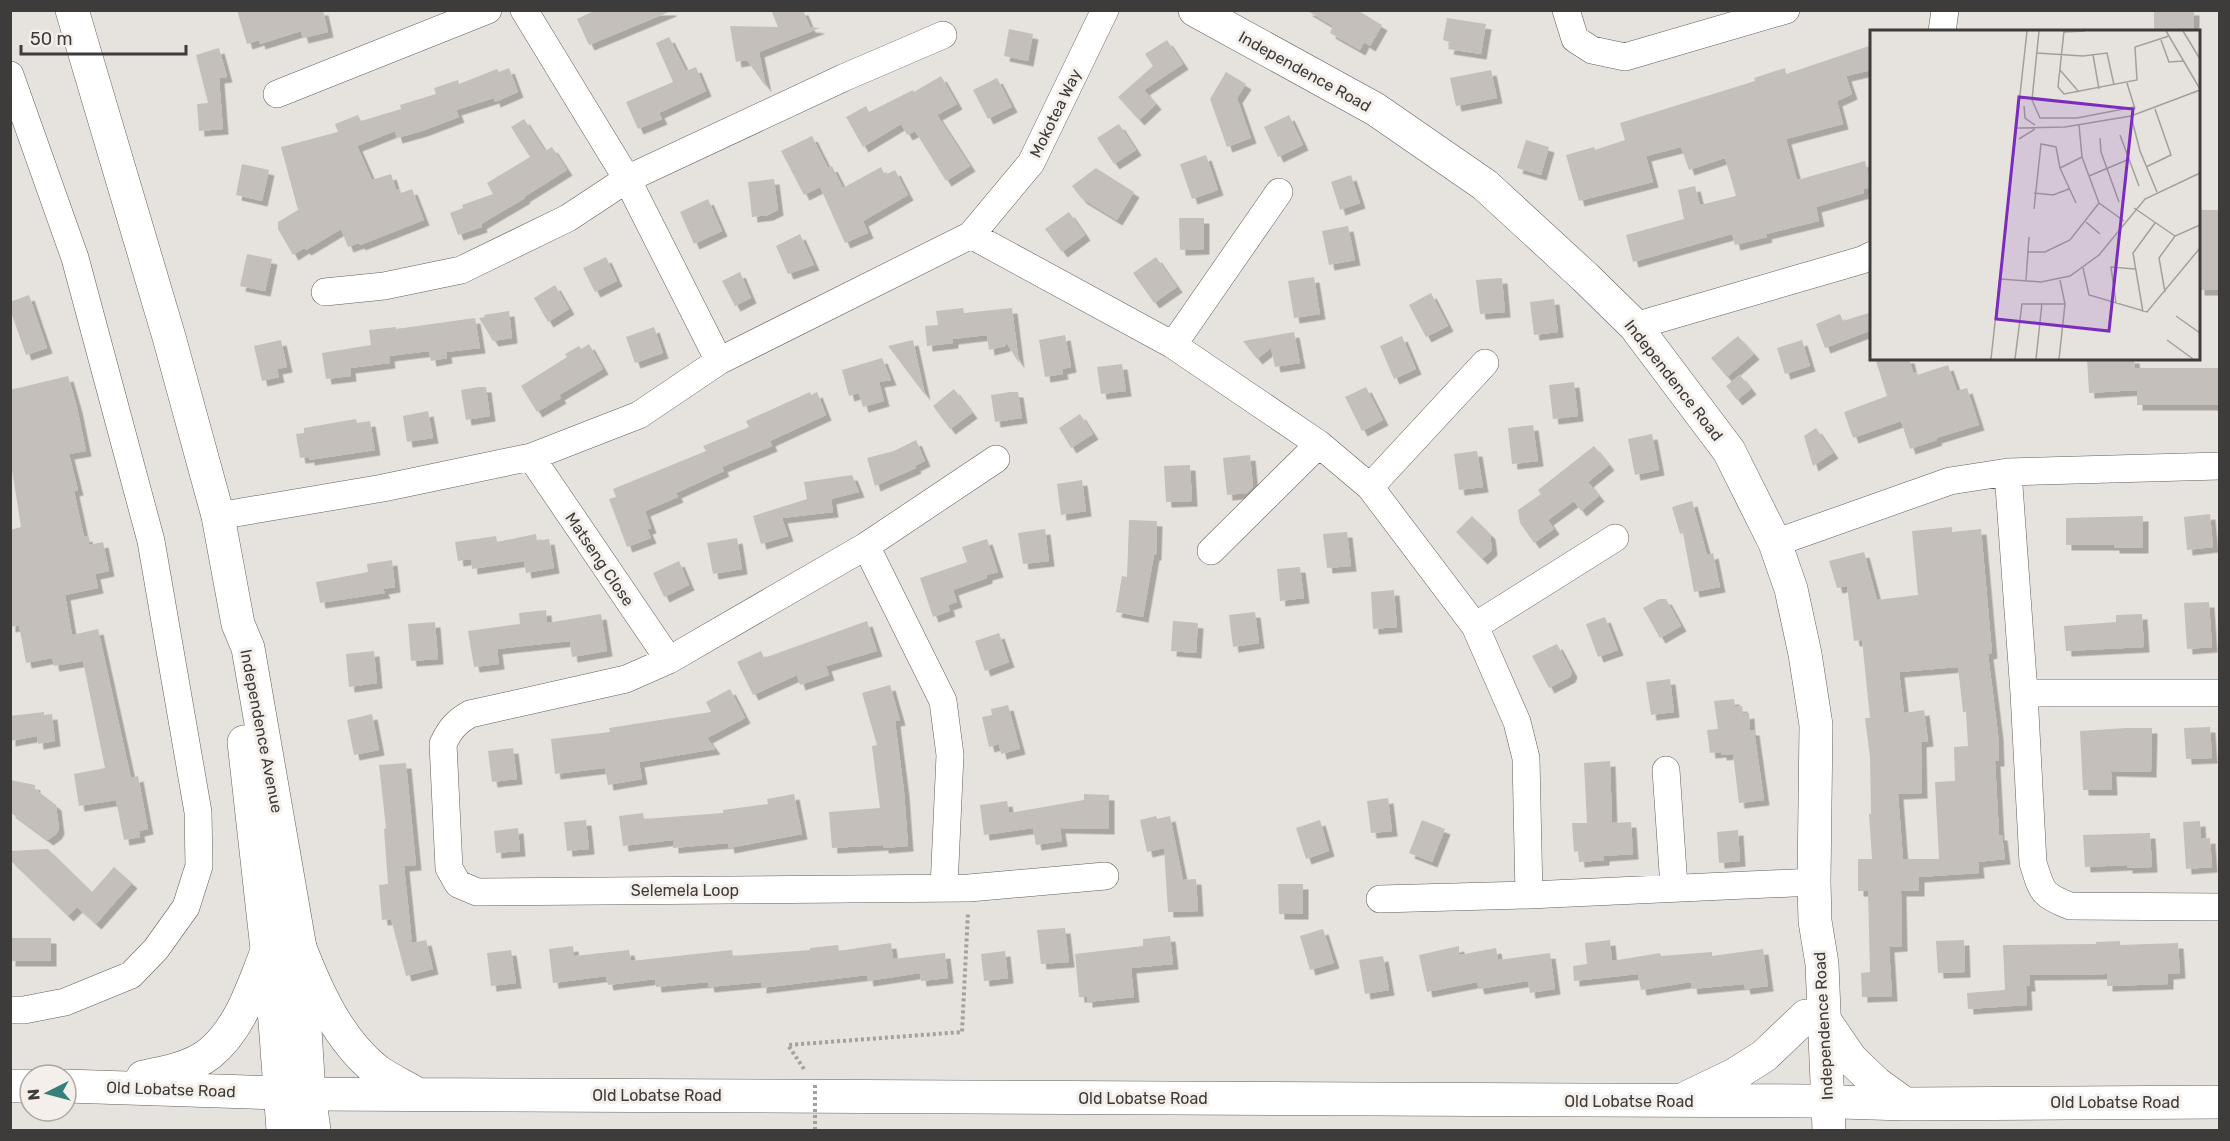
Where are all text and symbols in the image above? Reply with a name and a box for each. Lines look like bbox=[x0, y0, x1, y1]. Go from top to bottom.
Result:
scale bar bbox=[21, 18, 186, 56]
street label: Independence Road bbox=[1235, 27, 1374, 116]
text: 50 m bbox=[30, 28, 73, 50]
inset map bbox=[1870, 30, 2200, 360]
street label: Mokotea Way bbox=[1026, 66, 1085, 161]
street label: Independence Road bbox=[1620, 316, 1727, 445]
street label: Matseng Close bbox=[561, 509, 638, 610]
street label: Independence Avenue bbox=[236, 648, 287, 815]
street label: Selemela Loop bbox=[631, 881, 739, 900]
street label: Independence Road bbox=[1810, 951, 1837, 1101]
north arrow bbox=[18, 1063, 78, 1123]
street label: Old Lobatse Road bbox=[106, 1078, 236, 1101]
street label: Old Lobatse Road bbox=[592, 1086, 722, 1105]
text: N bbox=[24, 1088, 44, 1101]
street label: Old Lobatse Road bbox=[1078, 1089, 1208, 1108]
street label: Old Lobatse Road bbox=[1564, 1092, 1694, 1111]
street label: Old Lobatse Road bbox=[2050, 1093, 2180, 1112]

